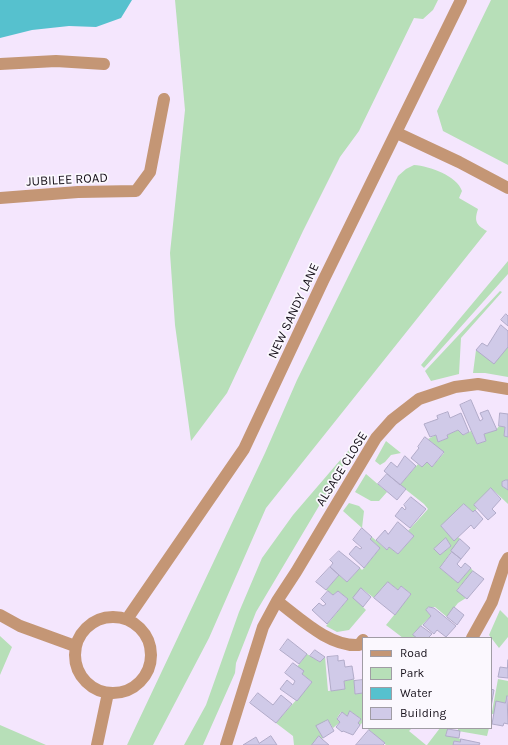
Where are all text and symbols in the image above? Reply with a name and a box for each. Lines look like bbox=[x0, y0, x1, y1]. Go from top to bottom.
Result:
street label: JUBILEE ROAD bbox=[26, 170, 108, 190]
street label: NEW SANDY LANE bbox=[265, 261, 323, 361]
street label: ALSACE CLOSE bbox=[313, 429, 371, 509]
legend bbox=[362, 637, 492, 729]
text: Road bbox=[400, 646, 428, 660]
text: Park bbox=[400, 666, 424, 680]
text: Water bbox=[400, 686, 432, 700]
text: Building bbox=[400, 706, 446, 720]

